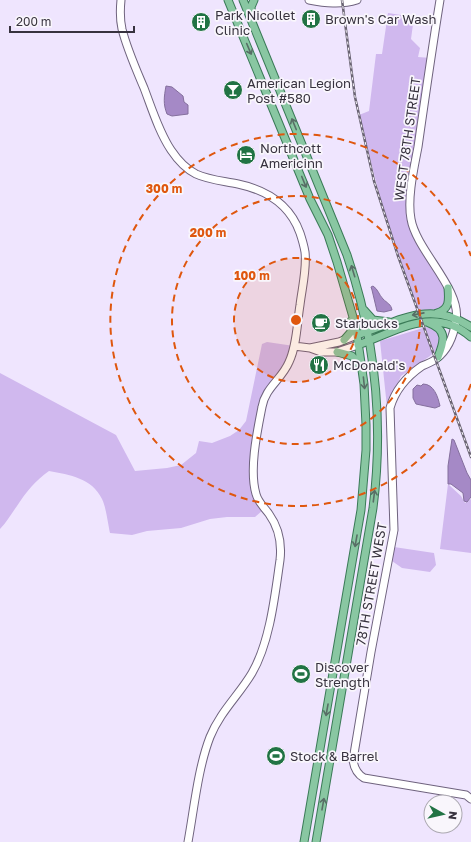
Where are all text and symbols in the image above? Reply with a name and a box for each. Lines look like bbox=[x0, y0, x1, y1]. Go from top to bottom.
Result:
place label: Park Nicollet Clinic bbox=[215, 7, 296, 38]
scale bar bbox=[10, 8, 134, 34]
building icon: Brown's Car Wash bbox=[300, 8, 322, 30]
building icon: Park Nicollet Clinic bbox=[190, 11, 212, 33]
place label: Brown's Car Wash bbox=[325, 11, 436, 27]
text: 200 m bbox=[16, 14, 51, 29]
one-way arrow bbox=[245, 42, 253, 54]
place label: American Legion Post #580 bbox=[247, 75, 351, 106]
street label: WEST 78TH STREET bbox=[390, 76, 424, 202]
bar icon: American Legion Post #580 bbox=[222, 79, 244, 101]
one-way arrow bbox=[290, 119, 297, 131]
place label: Northcott Americinn bbox=[260, 140, 323, 171]
hotel icon: Northcott Americinn bbox=[235, 144, 257, 166]
one-way arrow bbox=[300, 176, 308, 188]
text: 300 m bbox=[146, 181, 182, 196]
text: 200 m bbox=[190, 225, 226, 240]
one-way arrow bbox=[349, 265, 356, 278]
text: 100 m bbox=[234, 268, 270, 283]
one-way arrow bbox=[412, 310, 425, 318]
cafe icon: Starbucks bbox=[310, 312, 332, 334]
centre of rings bbox=[289, 313, 303, 327]
place label: Starbucks bbox=[335, 315, 398, 331]
restaurant icon: McDonald's bbox=[308, 354, 330, 376]
place label: McDonald's bbox=[333, 357, 405, 373]
one-way arrow bbox=[360, 376, 367, 389]
one-way arrow bbox=[371, 490, 378, 503]
street label: 78TH STREET WEST bbox=[352, 521, 390, 647]
one-way arrow bbox=[352, 534, 360, 547]
place label: Discover Strength bbox=[315, 659, 370, 690]
sports icon: Discover Strength bbox=[290, 663, 312, 685]
one-way arrow bbox=[322, 703, 330, 716]
sports icon: Stock & Barrel bbox=[265, 745, 287, 767]
place label: Stock & Barrel bbox=[290, 748, 378, 764]
north arrow bbox=[423, 794, 463, 834]
one-way arrow bbox=[319, 797, 327, 810]
text: N bbox=[446, 810, 460, 821]

